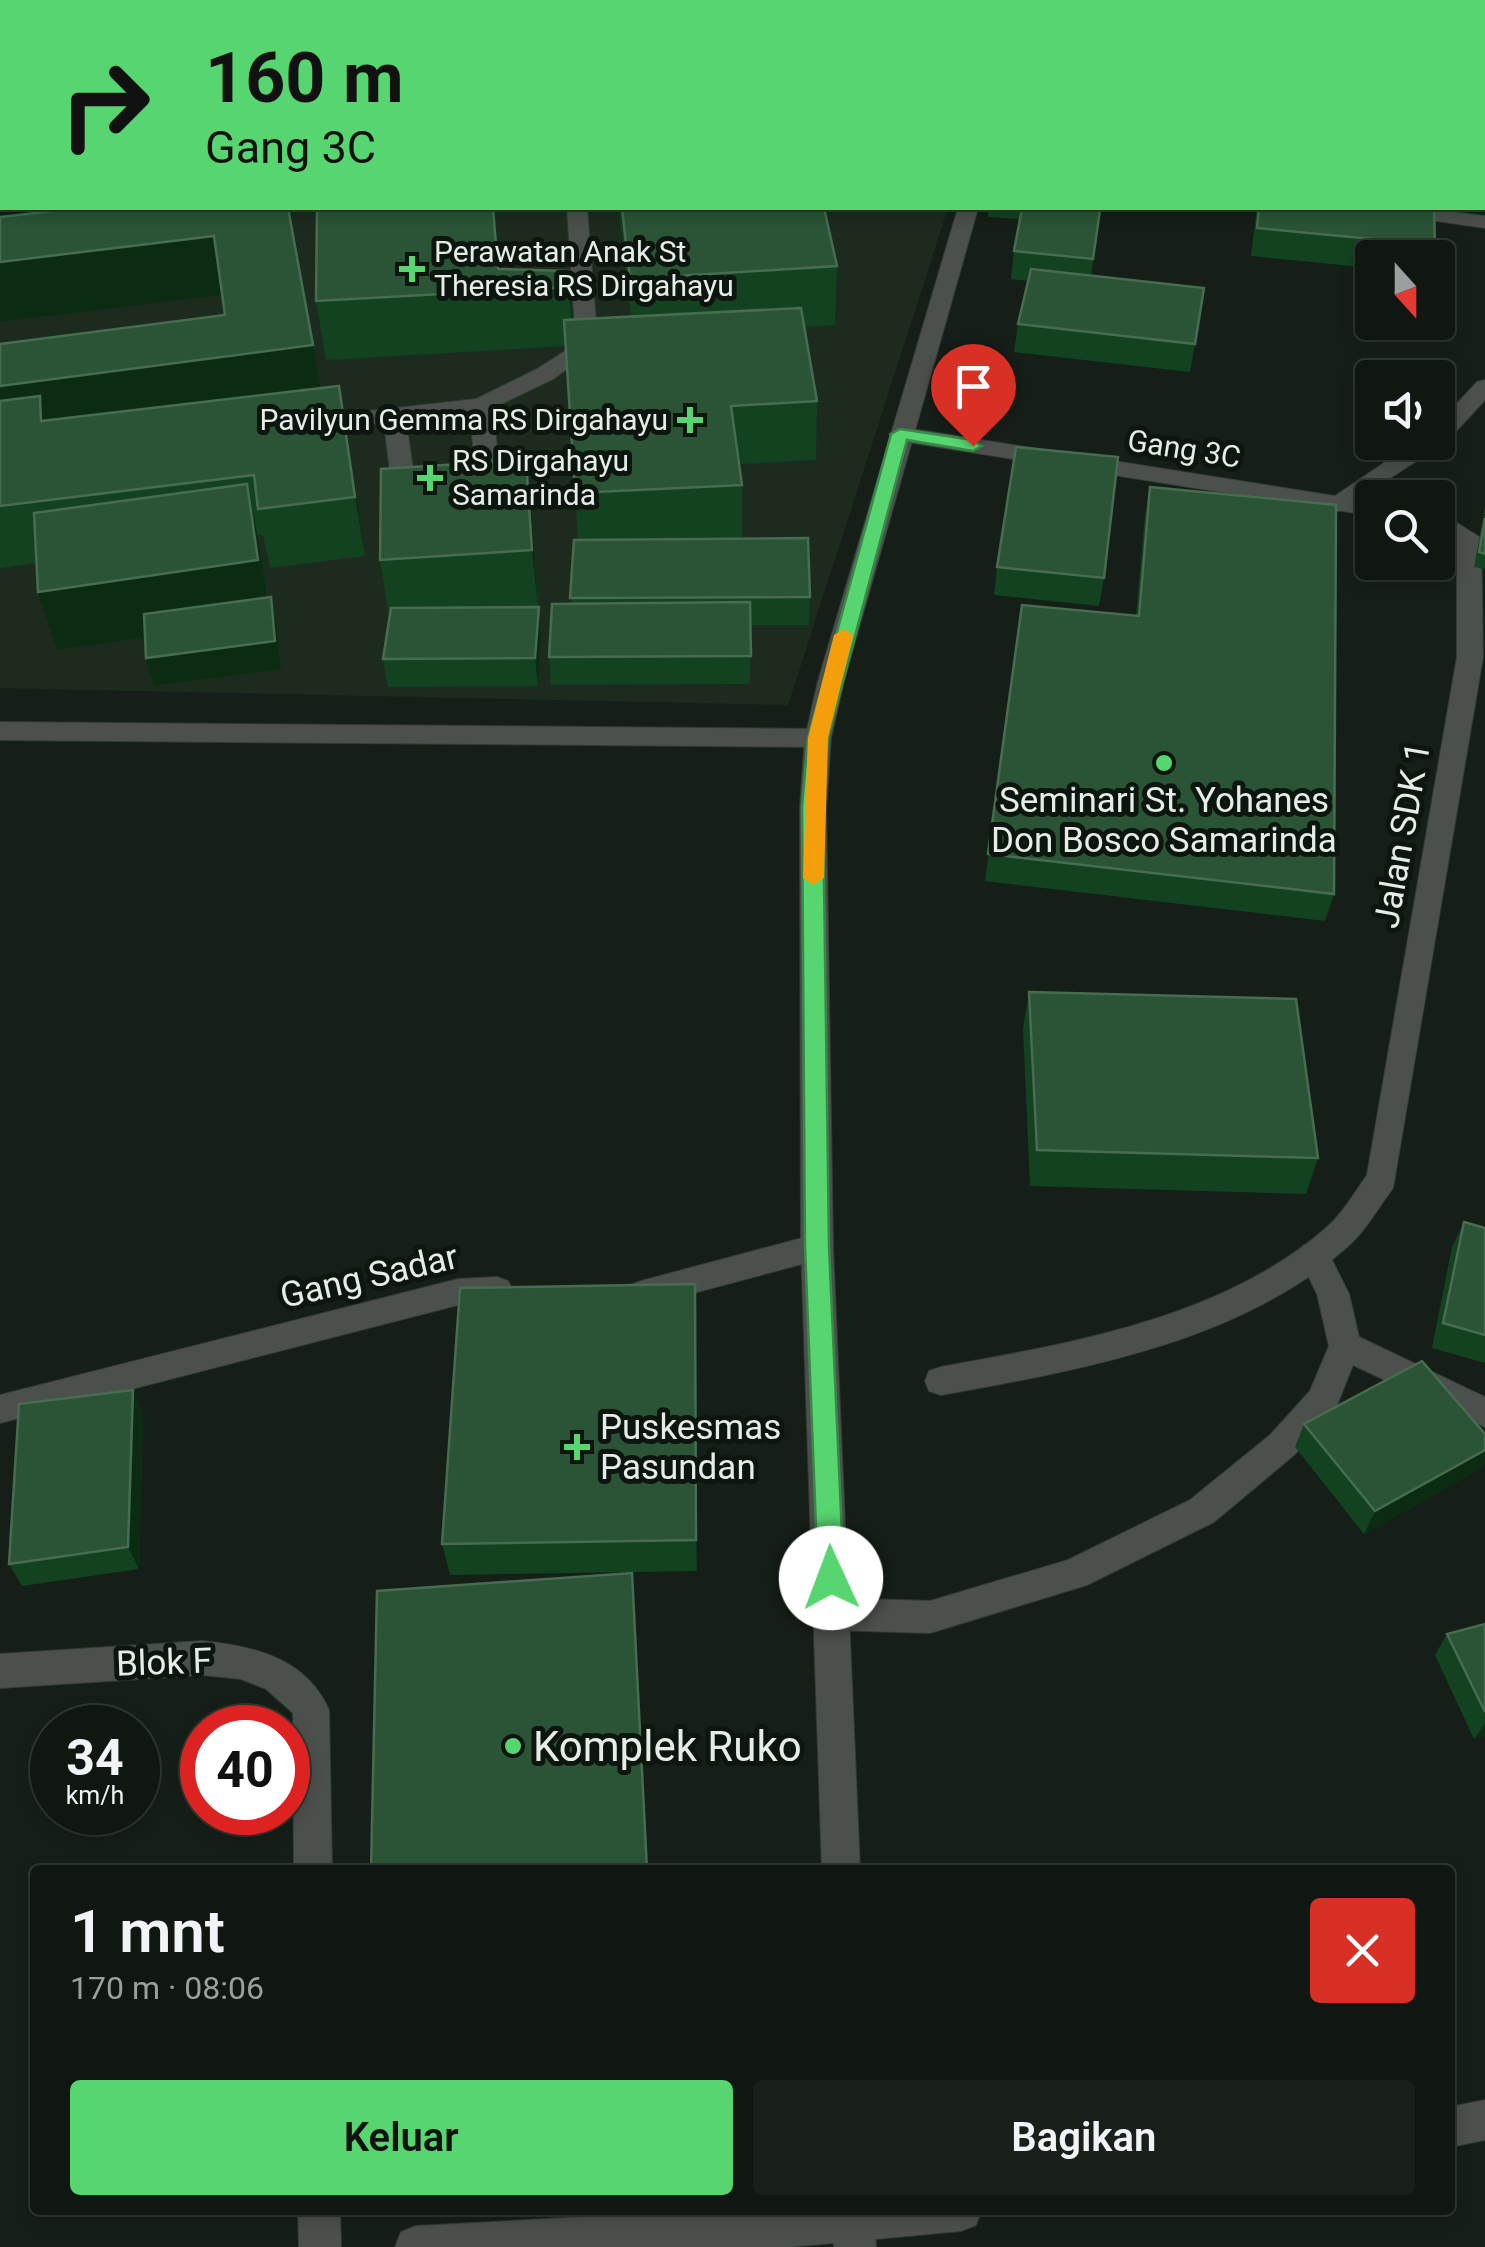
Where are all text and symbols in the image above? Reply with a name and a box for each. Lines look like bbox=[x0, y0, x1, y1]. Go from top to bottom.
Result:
text: 160 m bbox=[205, 37, 404, 119]
icon: right bbox=[40, 40, 170, 170]
text: Gang 3C bbox=[205, 121, 376, 174]
place label: Perawatan Anak St Theresia RS Dirgahayu bbox=[434, 234, 734, 303]
north arrow bbox=[1355, 240, 1455, 340]
map controls bbox=[1355, 240, 1455, 580]
marker: Perawatan Anak St Theresia RS Dirgahayu bbox=[399, 256, 425, 282]
pin bbox=[931, 344, 1016, 447]
icon: arrive bbox=[946, 359, 1001, 414]
button: sound bbox=[1355, 360, 1455, 460]
place label: Pavilyun Gemma RS Dirgahayu bbox=[259, 402, 668, 437]
marker: Pavilyun Gemma RS Dirgahayu bbox=[677, 407, 703, 433]
street label: Gang 3C bbox=[1125, 422, 1243, 475]
place label: RS Dirgahayu Samarinda bbox=[452, 443, 629, 512]
marker: RS Dirgahayu Samarinda bbox=[417, 465, 443, 491]
button: search bbox=[1355, 480, 1455, 580]
street label: Jalan SDK 1 bbox=[1366, 739, 1439, 931]
marker: Seminari St. Yohanes Don Bosco Samarinda bbox=[1153, 752, 1175, 774]
place label: Seminari St. Yohanes Don Bosco Samarinda bbox=[991, 780, 1337, 861]
street label: Gang Sadar bbox=[276, 1236, 462, 1317]
place label: Puskesmas Pasundan bbox=[600, 1407, 781, 1488]
marker: Puskesmas Pasundan bbox=[564, 1434, 590, 1460]
position arrow bbox=[779, 1526, 883, 1630]
street label: Blok F bbox=[115, 1640, 213, 1685]
speed limit sign: 40 bbox=[180, 1705, 310, 1835]
place label: Komplek Ruko bbox=[533, 1722, 802, 1771]
text: 34 bbox=[66, 1729, 124, 1787]
marker: Komplek Ruko bbox=[502, 1735, 524, 1757]
text: km/h bbox=[66, 1781, 124, 1810]
text: 1 mnt bbox=[70, 1896, 225, 1967]
button: close bbox=[1310, 1898, 1415, 2003]
text: 170 m · 08:06 bbox=[70, 1969, 264, 2007]
button: Keluar bbox=[70, 2080, 733, 2195]
button: Bagikan bbox=[753, 2080, 1415, 2195]

